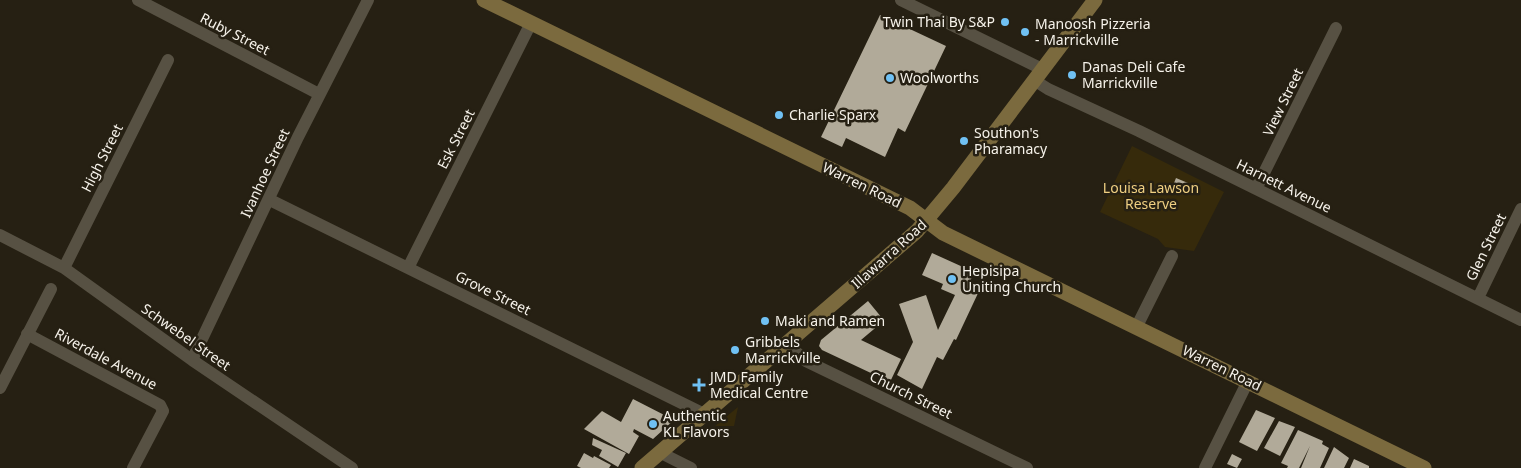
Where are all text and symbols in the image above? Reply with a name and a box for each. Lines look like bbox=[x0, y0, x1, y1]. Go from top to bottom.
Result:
street label: Ruby Street bbox=[197, 8, 273, 59]
place label: Twin Thai By S&P bbox=[883, 12, 995, 31]
place label: Manoosh Pizzeria - Marrickville bbox=[1035, 14, 1151, 49]
marker: Twin Thai By S&P bbox=[999, 16, 1011, 28]
marker: Manoosh Pizzeria - Marrickville bbox=[1019, 26, 1031, 38]
place label: Danas Deli Cafe Marrickville bbox=[1082, 57, 1185, 92]
street label: View Street bbox=[1258, 65, 1307, 139]
place label: Woolworths bbox=[900, 68, 979, 87]
marker: Danas Deli Cafe Marrickville bbox=[1066, 69, 1078, 81]
marker: Woolworths bbox=[884, 72, 896, 84]
place label: Charlie Sparx bbox=[789, 105, 877, 124]
street label: Esk Street bbox=[432, 106, 479, 172]
marker: Charlie Sparx bbox=[773, 109, 785, 121]
street label: High Street bbox=[76, 120, 127, 195]
place label: Southon's Pharamacy bbox=[974, 123, 1048, 158]
street label: Ivanhoe Street bbox=[236, 125, 293, 220]
marker: Southon's Pharamacy bbox=[958, 135, 970, 147]
street label: Harnett Avenue bbox=[1234, 154, 1335, 217]
street label: Warren Road bbox=[820, 157, 905, 212]
park label: Louisa Lawson Reserve bbox=[1103, 178, 1199, 213]
street label: Glen Street bbox=[1461, 210, 1510, 284]
street label: Illawarra Road bbox=[847, 215, 930, 293]
place label: Hepisipa Uniting Church bbox=[962, 261, 1061, 296]
street label: Grove Street bbox=[452, 266, 534, 319]
marker: Hepisipa Uniting Church bbox=[946, 273, 958, 285]
street label: Schwebel Street bbox=[138, 299, 235, 374]
place label: Maki and Ramen bbox=[775, 311, 885, 330]
marker: Maki and Ramen bbox=[759, 315, 771, 327]
street label: Riverdale Avenue bbox=[52, 324, 161, 394]
place label: Gribbels Marrickville bbox=[745, 332, 821, 367]
street label: Warren Road bbox=[1180, 340, 1265, 395]
marker: Gribbels Marrickville bbox=[729, 344, 741, 356]
street label: Church Street bbox=[867, 366, 956, 423]
place label: JMD Family Medical Centre bbox=[708, 367, 809, 402]
marker: JMD Family Medical Centre bbox=[692, 378, 706, 392]
place label: Authentic KL Flavors bbox=[663, 406, 730, 441]
marker: Authentic KL Flavors bbox=[647, 418, 659, 430]

